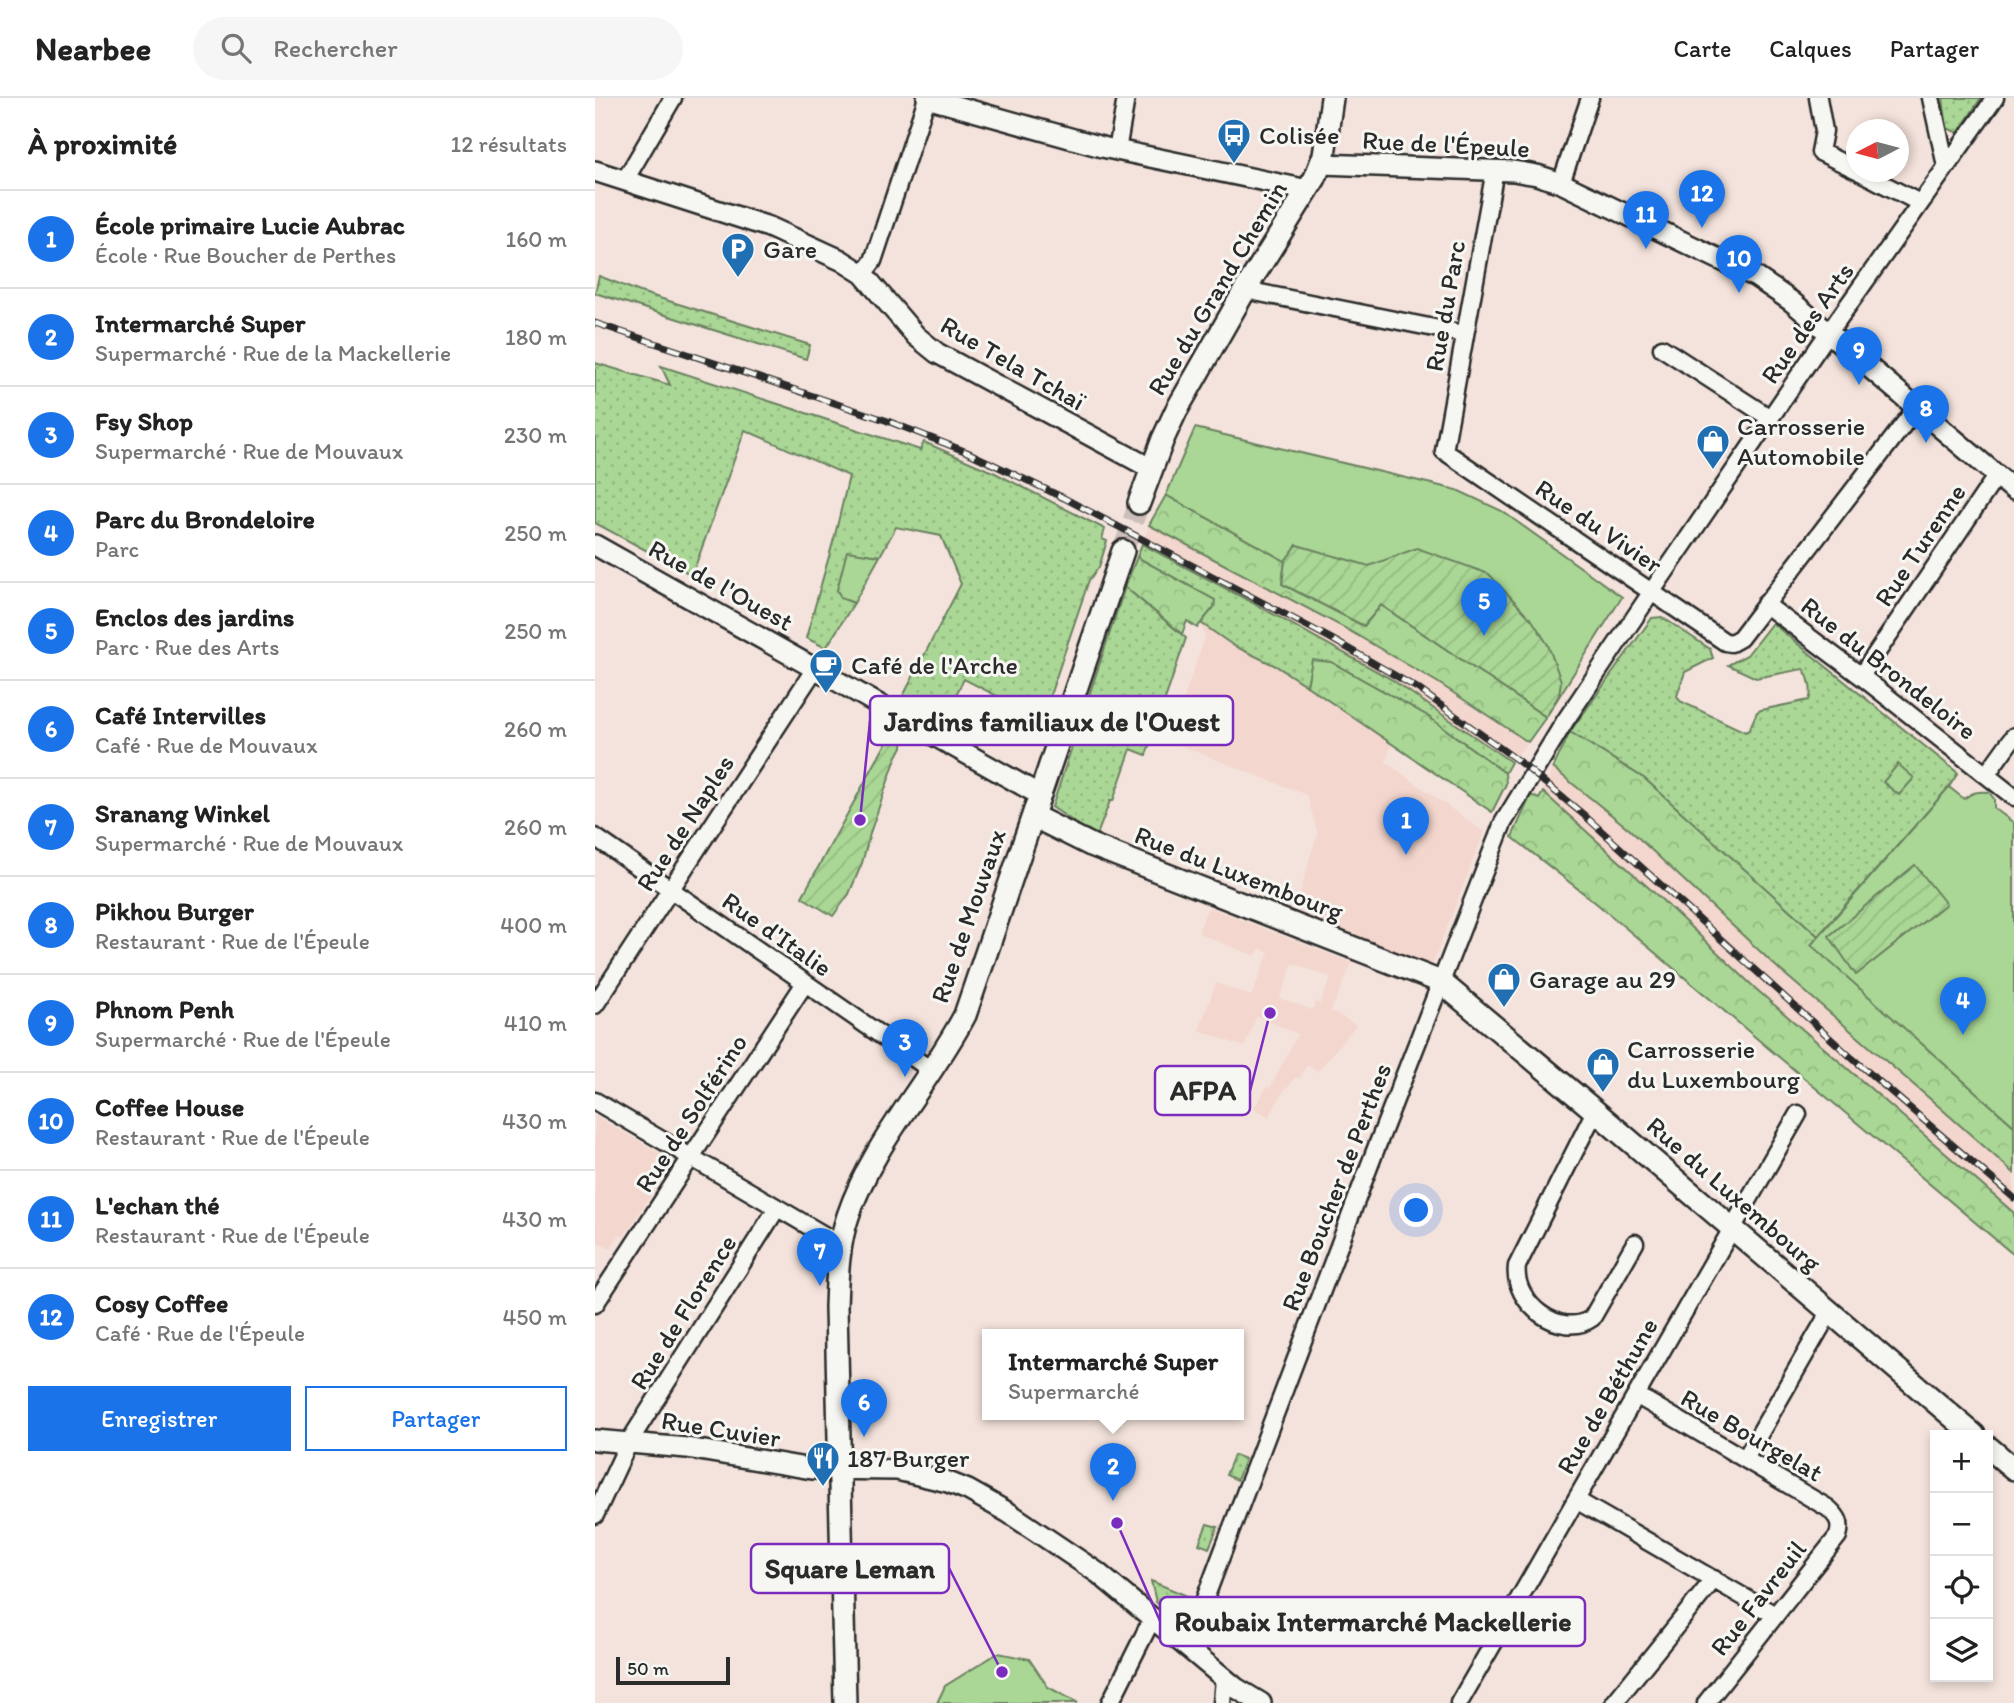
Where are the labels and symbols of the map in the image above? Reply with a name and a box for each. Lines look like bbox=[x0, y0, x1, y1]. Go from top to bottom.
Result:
bus stop icon: Colisée bbox=[1215, 116, 1253, 165]
place label: Colisée bbox=[1259, 119, 1340, 151]
north arrow bbox=[1846, 119, 1909, 182]
street label: Rue de l'Épeule bbox=[1361, 124, 1531, 164]
pin: 12 bbox=[1679, 170, 1725, 228]
street label: Rue du Grand Chemin bbox=[1140, 175, 1294, 401]
pin: 11 bbox=[1623, 191, 1669, 249]
parking icon: Gare bbox=[719, 230, 757, 279]
place label: Gare bbox=[763, 233, 817, 265]
pin: 10 bbox=[1716, 235, 1762, 293]
street label: Rue du Parc bbox=[1418, 238, 1472, 374]
street label: Rue des Arts bbox=[1753, 256, 1861, 390]
street label: Rue Tela Tchaï bbox=[935, 309, 1091, 417]
pin: 9 bbox=[1836, 327, 1882, 385]
pin: 8 bbox=[1903, 385, 1949, 443]
place label: Carrosserie Automobile bbox=[1737, 410, 1865, 472]
shop icon: Carrosserie Automobile bbox=[1694, 422, 1732, 471]
street label: Rue du Vivier bbox=[1529, 472, 1669, 581]
street label: Rue Turenne bbox=[1867, 478, 1973, 612]
street label: Rue de l'Ouest bbox=[643, 532, 799, 638]
pin: 5 bbox=[1461, 578, 1507, 636]
street label: Rue du Brondeloire bbox=[1795, 589, 1983, 747]
cafe icon: Café de l'Arche bbox=[807, 646, 845, 695]
place label: Café de l'Arche bbox=[851, 649, 1018, 681]
callout: Jardins familiaux de l'Ouest bbox=[870, 696, 1233, 745]
text: Jardins familiaux de l'Ouest bbox=[883, 704, 1221, 738]
street label: Rue de Naples bbox=[629, 749, 741, 897]
pin: 1 bbox=[1383, 797, 1429, 855]
street label: Rue du Luxembourg bbox=[1130, 818, 1348, 928]
street label: Rue de Mouvaux bbox=[923, 825, 1013, 1007]
street label: Rue d'Italie bbox=[716, 885, 838, 983]
shop icon: Garage au 29 bbox=[1485, 960, 1523, 1009]
place label: Garage au 29 bbox=[1529, 963, 1676, 995]
pin: 4 bbox=[1940, 977, 1986, 1035]
pin: 3 bbox=[882, 1019, 928, 1077]
street label: Rue de Solférino bbox=[628, 1028, 754, 1198]
place label: Carrosserie du Luxembourg bbox=[1627, 1033, 1800, 1095]
shop icon: Carrosserie du Luxembourg bbox=[1584, 1045, 1622, 1094]
street label: Rue Boucher de Perthes bbox=[1274, 1059, 1398, 1315]
callout: AFPA bbox=[1155, 1066, 1250, 1115]
text: AFPA bbox=[1169, 1073, 1236, 1107]
street label: Rue du Luxembourg bbox=[1640, 1109, 1828, 1279]
your location bbox=[1399, 1193, 1433, 1227]
pin: 7 bbox=[797, 1228, 843, 1286]
street label: Rue de Florence bbox=[623, 1229, 743, 1395]
street label: Rue de Béthune bbox=[1549, 1312, 1665, 1480]
pin: 6 bbox=[841, 1379, 887, 1437]
street label: Rue Bourgelat bbox=[1675, 1381, 1829, 1489]
street label: Rue Cuvier bbox=[659, 1404, 783, 1454]
restaurant icon: 187 Burger bbox=[804, 1439, 842, 1488]
place label: 187 Burger bbox=[847, 1442, 970, 1474]
pin: 2 bbox=[1090, 1443, 1136, 1501]
street label: Rue Favreuil bbox=[1703, 1534, 1813, 1662]
callout: Square Leman bbox=[751, 1544, 949, 1593]
text: Square Leman bbox=[765, 1551, 935, 1585]
callout: Roubaix Intermarché Mackellerie bbox=[1160, 1597, 1585, 1646]
text: Roubaix Intermarché Mackellerie bbox=[1174, 1604, 1572, 1638]
scale bar bbox=[616, 1654, 730, 1686]

